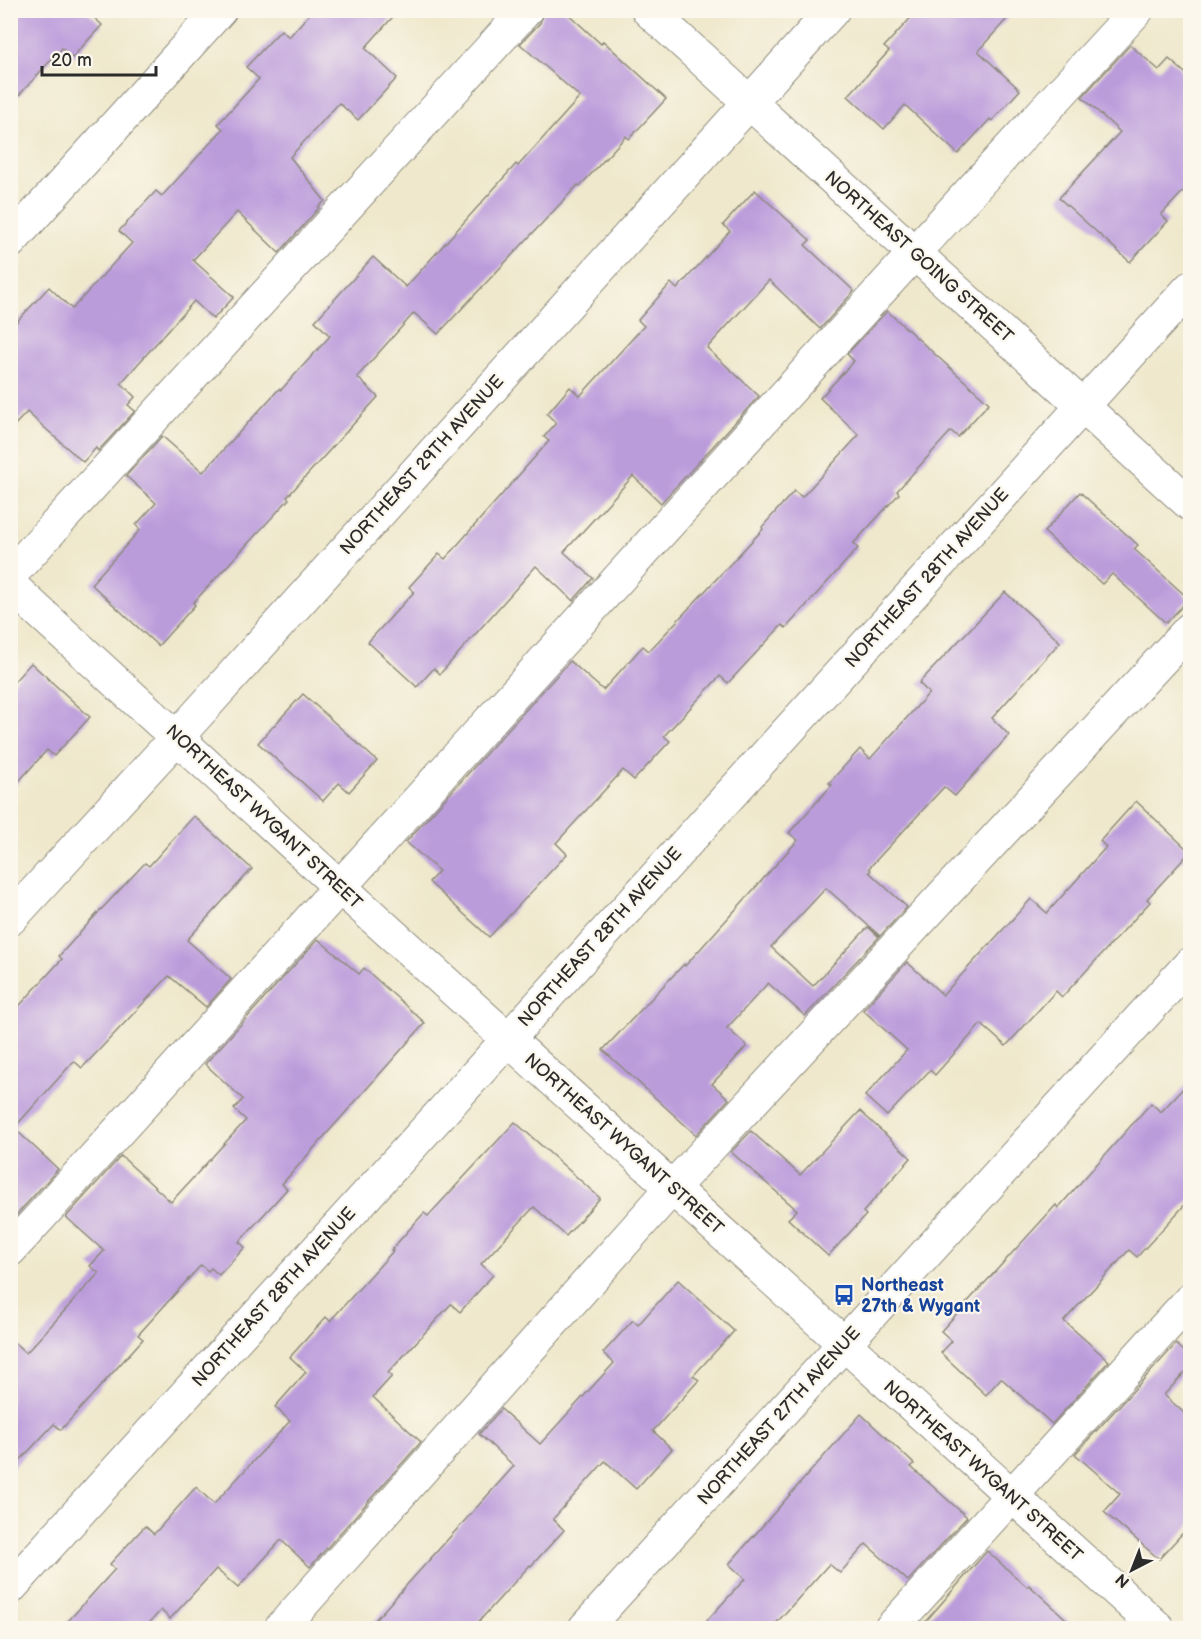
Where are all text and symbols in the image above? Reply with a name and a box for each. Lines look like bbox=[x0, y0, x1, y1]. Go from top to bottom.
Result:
scale bar bbox=[42, 39, 156, 77]
text: 20 m bbox=[51, 50, 92, 71]
street label: NORTHEAST GOING STREET bbox=[820, 167, 1018, 347]
street label: NORTHEAST 29TH AVENUE bbox=[336, 371, 508, 559]
street label: NORTHEAST 28TH AVENUE bbox=[841, 484, 1013, 672]
street label: NORTHEAST WYGANT STREET bbox=[162, 721, 366, 914]
street label: NORTHEAST 28TH AVENUE bbox=[514, 843, 686, 1031]
street label: NORTHEAST WYGANT STREET bbox=[520, 1049, 728, 1239]
street label: NORTHEAST 28TH AVENUE bbox=[188, 1203, 360, 1391]
place label: Northeast 27th & Wygant bbox=[861, 1275, 980, 1317]
bus stop icon: Northeast 27th & Wygant bbox=[832, 1283, 856, 1307]
street label: NORTHEAST 27TH AVENUE bbox=[693, 1323, 865, 1509]
street label: NORTHEAST WYGANT STREET bbox=[879, 1376, 1087, 1566]
north arrow bbox=[1102, 1540, 1162, 1600]
text: N bbox=[1112, 1569, 1134, 1591]

